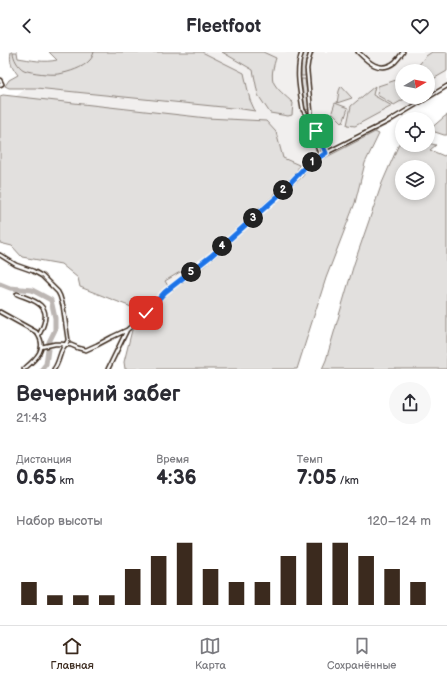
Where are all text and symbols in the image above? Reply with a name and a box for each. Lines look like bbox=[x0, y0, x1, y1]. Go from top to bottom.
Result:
icon: back bbox=[16, 15, 38, 37]
icon: heart bbox=[409, 15, 431, 37]
text: Fleetfoot bbox=[186, 16, 261, 37]
north arrow bbox=[395, 64, 435, 104]
map controls bbox=[395, 64, 435, 200]
button: locate bbox=[395, 112, 435, 152]
pin bbox=[299, 114, 333, 148]
icon: arrive bbox=[305, 120, 327, 142]
pin: 1 bbox=[302, 152, 322, 172]
text: 1 bbox=[310, 155, 314, 168]
button: layers bbox=[395, 160, 435, 200]
pin: 2 bbox=[273, 180, 293, 200]
text: 2 bbox=[280, 183, 286, 196]
pin: 3 bbox=[243, 208, 263, 228]
text: 3 bbox=[250, 211, 256, 224]
pin: 4 bbox=[212, 236, 232, 256]
text: 4 bbox=[219, 239, 225, 252]
pin: 5 bbox=[181, 262, 201, 282]
text: 5 bbox=[188, 265, 194, 278]
pin bbox=[129, 296, 163, 330]
icon: check bbox=[135, 302, 157, 324]
text: Вечерний забег bbox=[16, 381, 180, 408]
button: share bbox=[389, 382, 431, 424]
text: 21:43 bbox=[16, 410, 47, 426]
text: Дистанция bbox=[16, 453, 72, 466]
text: Время bbox=[156, 453, 189, 466]
text: Темп bbox=[297, 453, 323, 466]
text: 0.65 bbox=[16, 466, 57, 490]
text: 4:36 bbox=[156, 466, 197, 490]
text: 7:05 bbox=[297, 466, 337, 490]
text: km bbox=[57, 474, 74, 487]
text: /km bbox=[337, 474, 359, 487]
text: Набор высоты bbox=[16, 513, 103, 529]
text: 120–124 m bbox=[367, 513, 431, 529]
tab: Главная bbox=[51, 635, 94, 672]
tab: Карта bbox=[195, 635, 226, 672]
tab: Сохранённые bbox=[327, 635, 396, 672]

